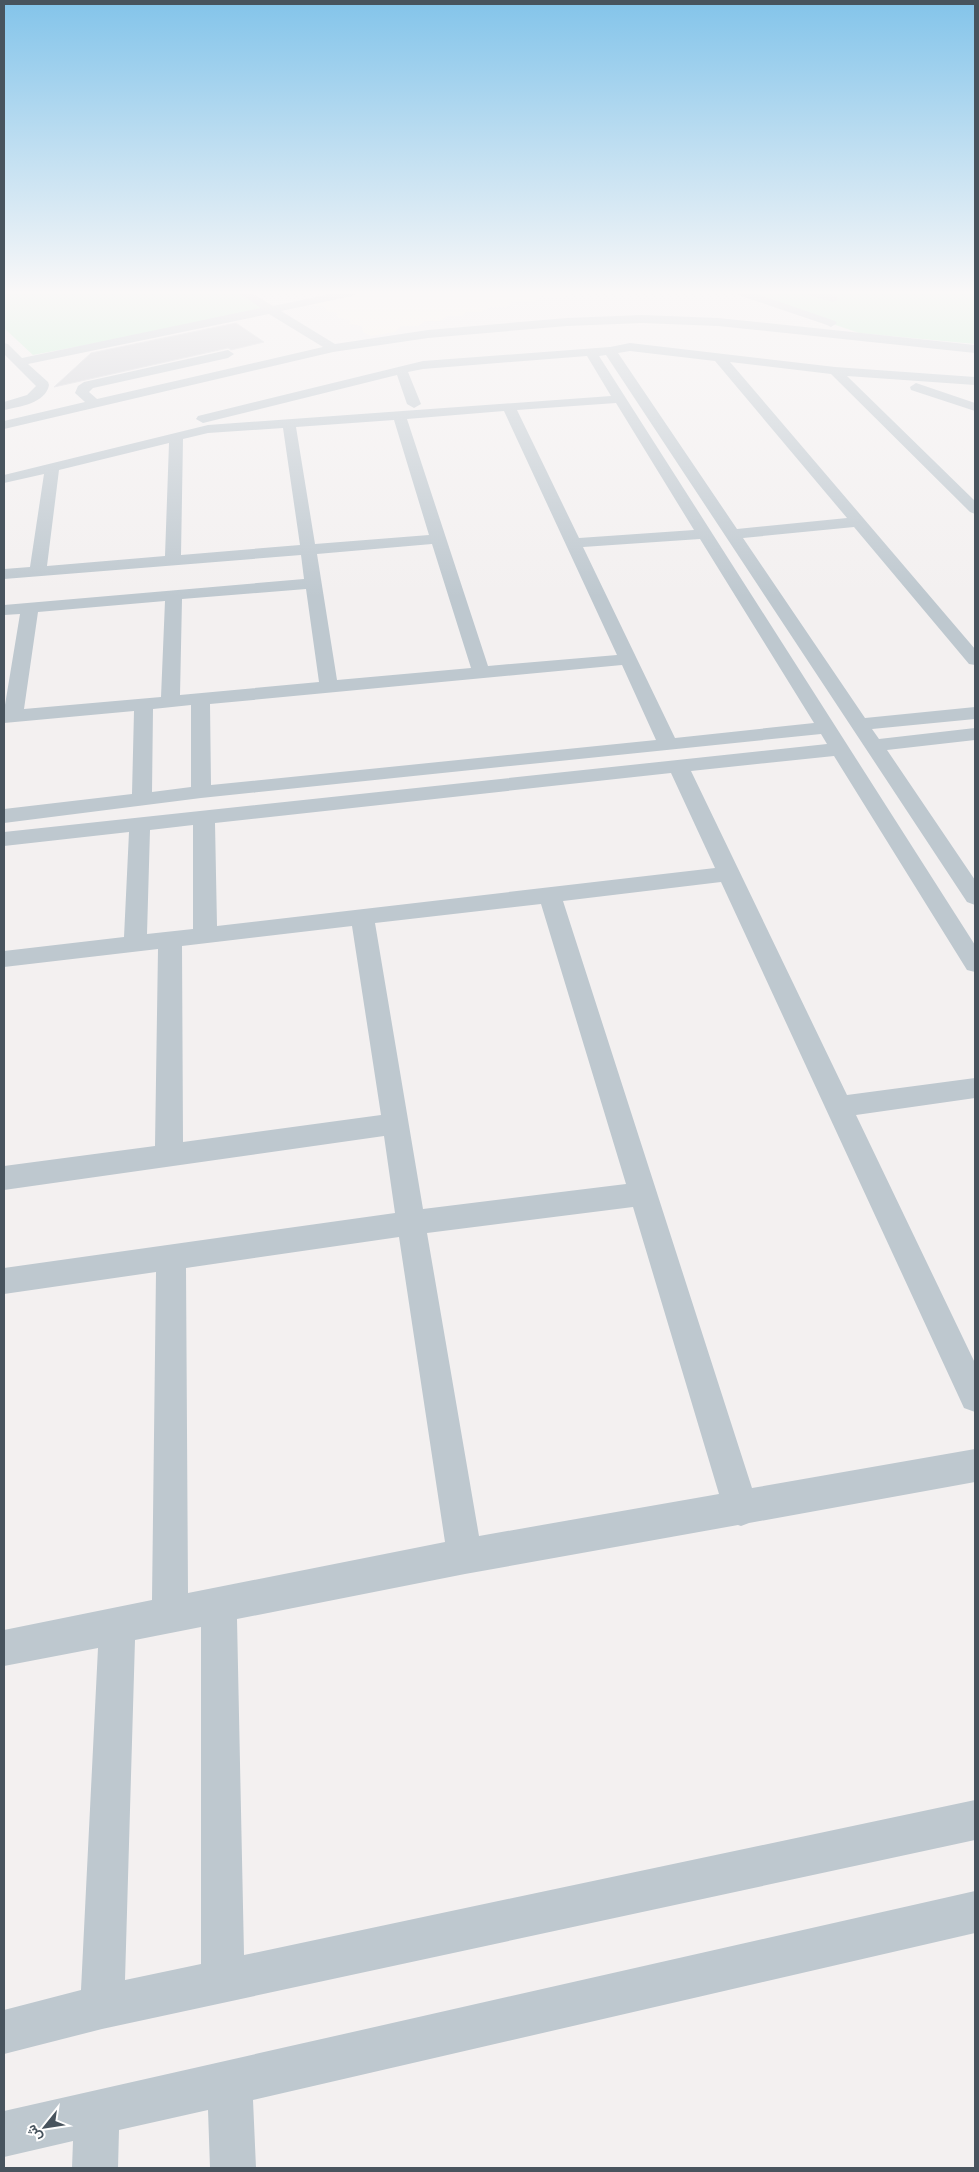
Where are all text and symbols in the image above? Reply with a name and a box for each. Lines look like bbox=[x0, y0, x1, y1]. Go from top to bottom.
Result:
north arrow bbox=[20, 2102, 70, 2152]
text: ش bbox=[22, 2122, 46, 2145]

